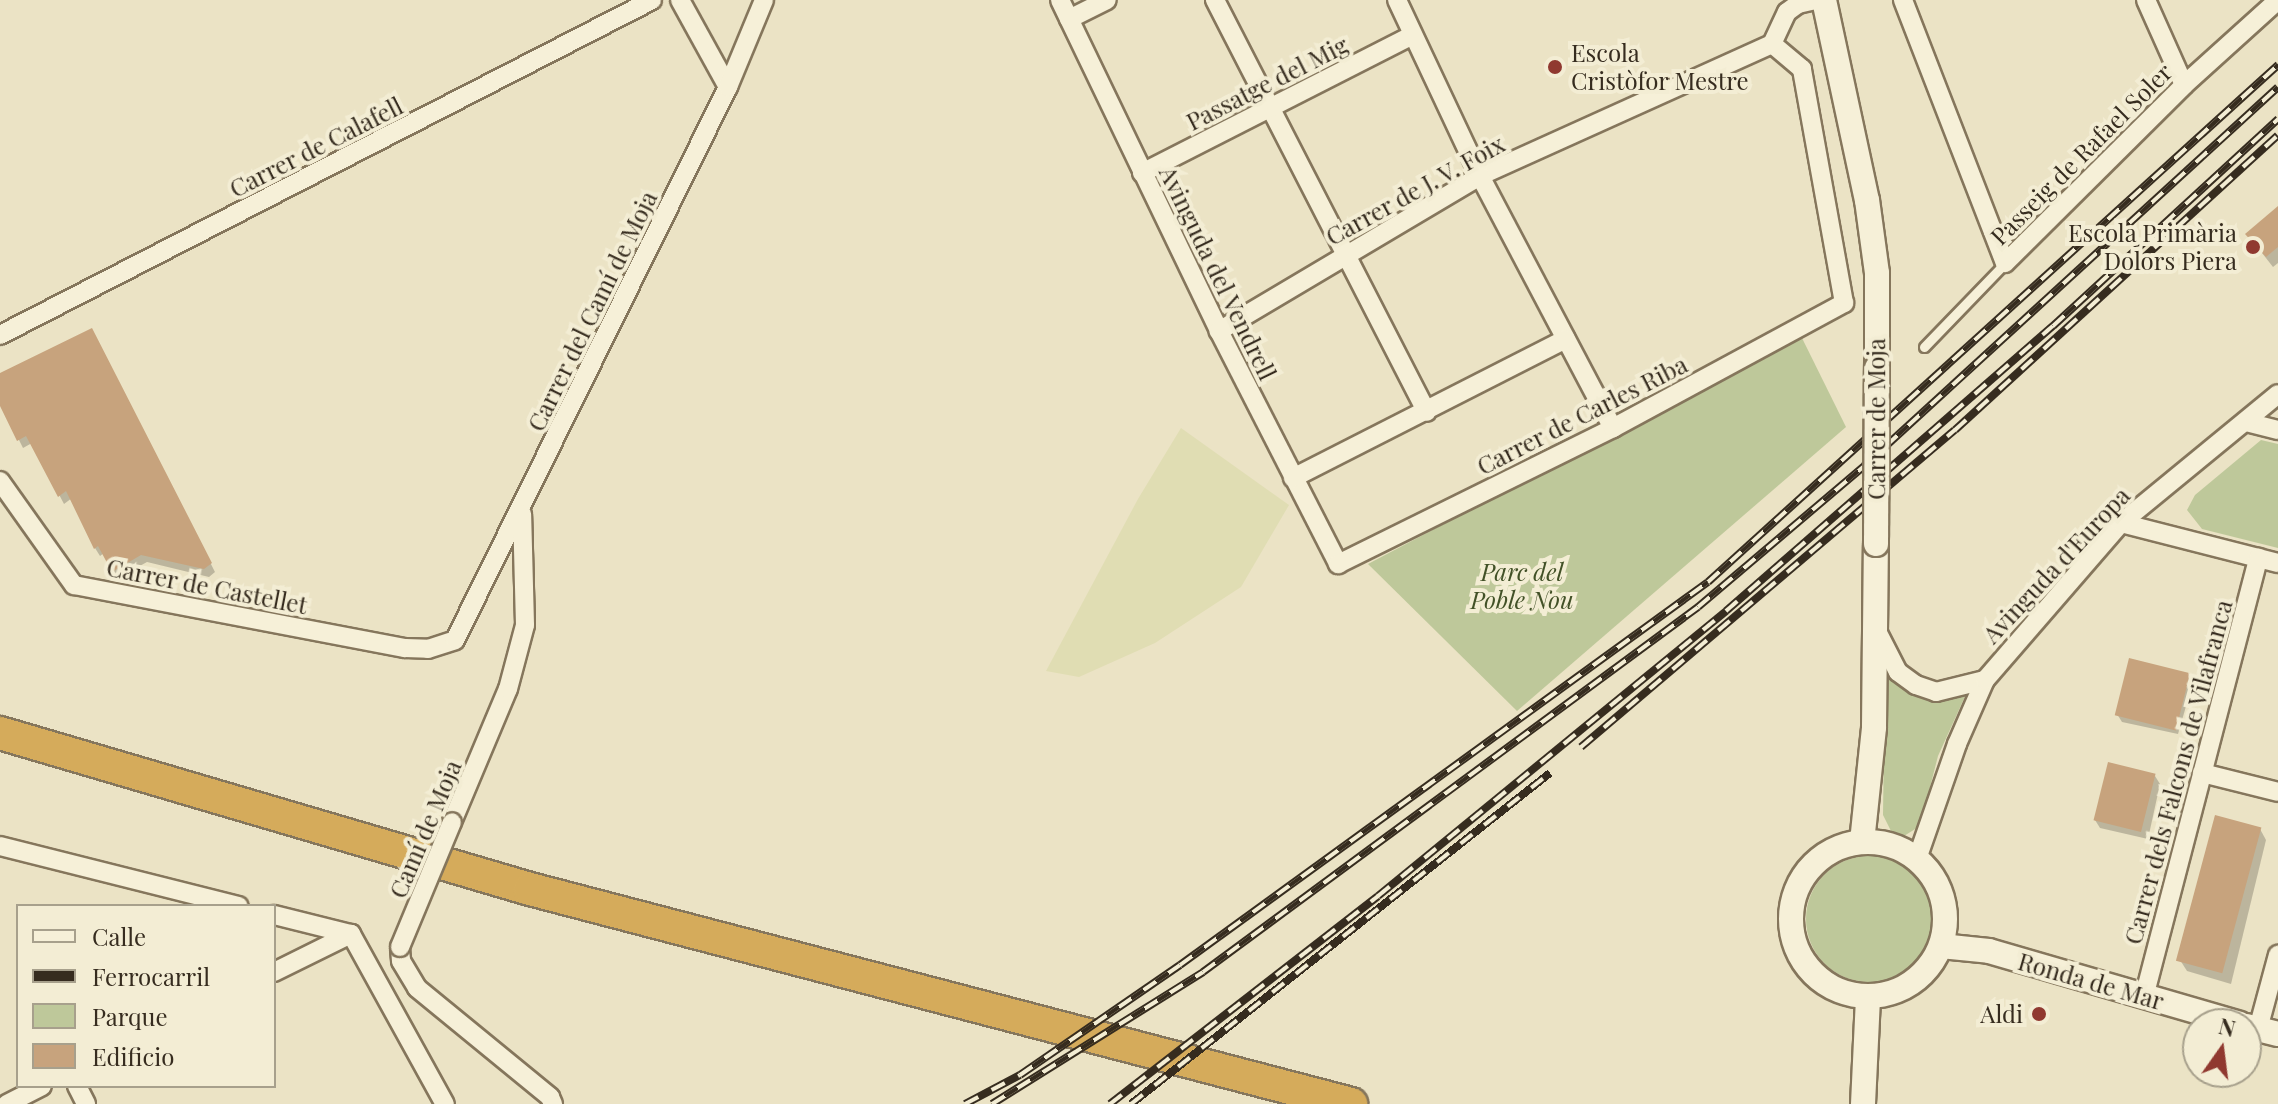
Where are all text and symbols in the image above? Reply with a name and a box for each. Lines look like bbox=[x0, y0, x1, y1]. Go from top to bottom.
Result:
street label: Passatge del Mig bbox=[1181, 30, 1353, 136]
place label: Escola Cristòfor Mestre bbox=[1571, 39, 1749, 95]
street label: Passeig de Rafael Soler bbox=[1984, 57, 2178, 251]
marker: Escola Cristòfor Mestre bbox=[1546, 58, 1564, 76]
street label: Carrer de Calafell bbox=[224, 91, 408, 203]
street label: Carrer de J. V. Foix bbox=[1320, 129, 1510, 251]
street label: Avinguda del Vendrell bbox=[1153, 161, 1283, 385]
street label: Carrer del Camí de Moja bbox=[521, 186, 663, 436]
place label: Escola Primària Dolors Piera bbox=[2068, 219, 2237, 275]
marker: Escola Primària Dolors Piera bbox=[2244, 238, 2262, 256]
street label: Carrer de Moja bbox=[1862, 338, 1890, 500]
street label: Carrer de Carles Riba bbox=[1472, 349, 1692, 481]
street label: Avinguda d'Europa bbox=[1976, 481, 2136, 649]
street label: Carrer de Castellet bbox=[104, 552, 310, 620]
park label: Parc del Poble Nou bbox=[1470, 558, 1574, 614]
street label: Carrer dels Falcons de Vilafranca bbox=[2118, 596, 2238, 948]
street label: Camí de Moja bbox=[383, 756, 467, 902]
legend bbox=[16, 904, 276, 1088]
text: Calle bbox=[92, 920, 146, 952]
street label: Ronda de Mar bbox=[2015, 946, 2167, 1016]
text: Ferrocarril bbox=[92, 960, 210, 992]
text: Parque bbox=[92, 1000, 168, 1032]
place label: Aldi bbox=[1980, 1000, 2023, 1028]
marker: Aldi bbox=[2030, 1005, 2048, 1023]
north arrow bbox=[2182, 1008, 2262, 1088]
text: N bbox=[2216, 1010, 2239, 1043]
text: Edificio bbox=[92, 1040, 174, 1072]

